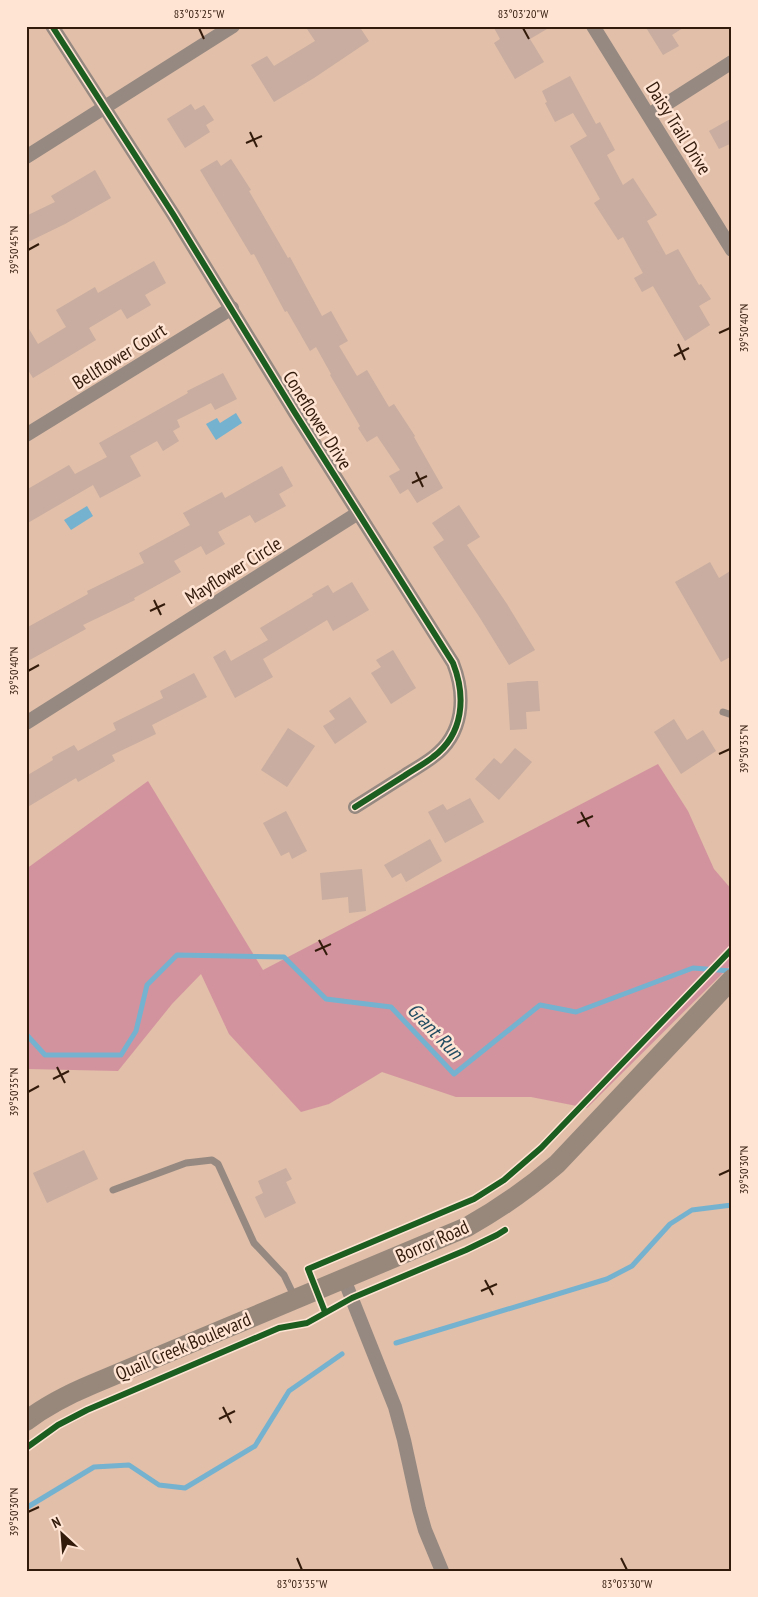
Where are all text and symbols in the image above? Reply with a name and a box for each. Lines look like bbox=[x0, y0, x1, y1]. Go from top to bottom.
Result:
text: 83°03'25"W bbox=[174, 6, 224, 21]
text: 83°03'20"W bbox=[498, 6, 548, 21]
street label: Daisy Trail Drive bbox=[641, 77, 717, 179]
text: 39°50'45"N bbox=[6, 226, 21, 274]
text: 39°50'40"N bbox=[736, 304, 751, 352]
street label: Bellflower Court bbox=[68, 317, 171, 394]
street label: Coneflower Drive bbox=[278, 366, 358, 474]
street label: Mayflower Circle bbox=[180, 531, 286, 609]
text: 39°50'40"N bbox=[6, 647, 21, 695]
text: 39°50'35"N bbox=[736, 725, 751, 773]
water label: Grant Run bbox=[402, 997, 469, 1066]
text: 39°50'35"N bbox=[6, 1068, 21, 1116]
text: 39°50'30"N bbox=[736, 1146, 751, 1194]
street label: Borror Road bbox=[392, 1214, 472, 1268]
street label: Quail Creek Boulevard bbox=[112, 1307, 254, 1385]
text: 39°50'30"N bbox=[6, 1488, 21, 1536]
north arrow bbox=[38, 1510, 88, 1560]
text: N bbox=[49, 1513, 64, 1532]
text: 83°03'35"W bbox=[277, 1576, 327, 1591]
text: 83°03'30"W bbox=[602, 1576, 652, 1591]

